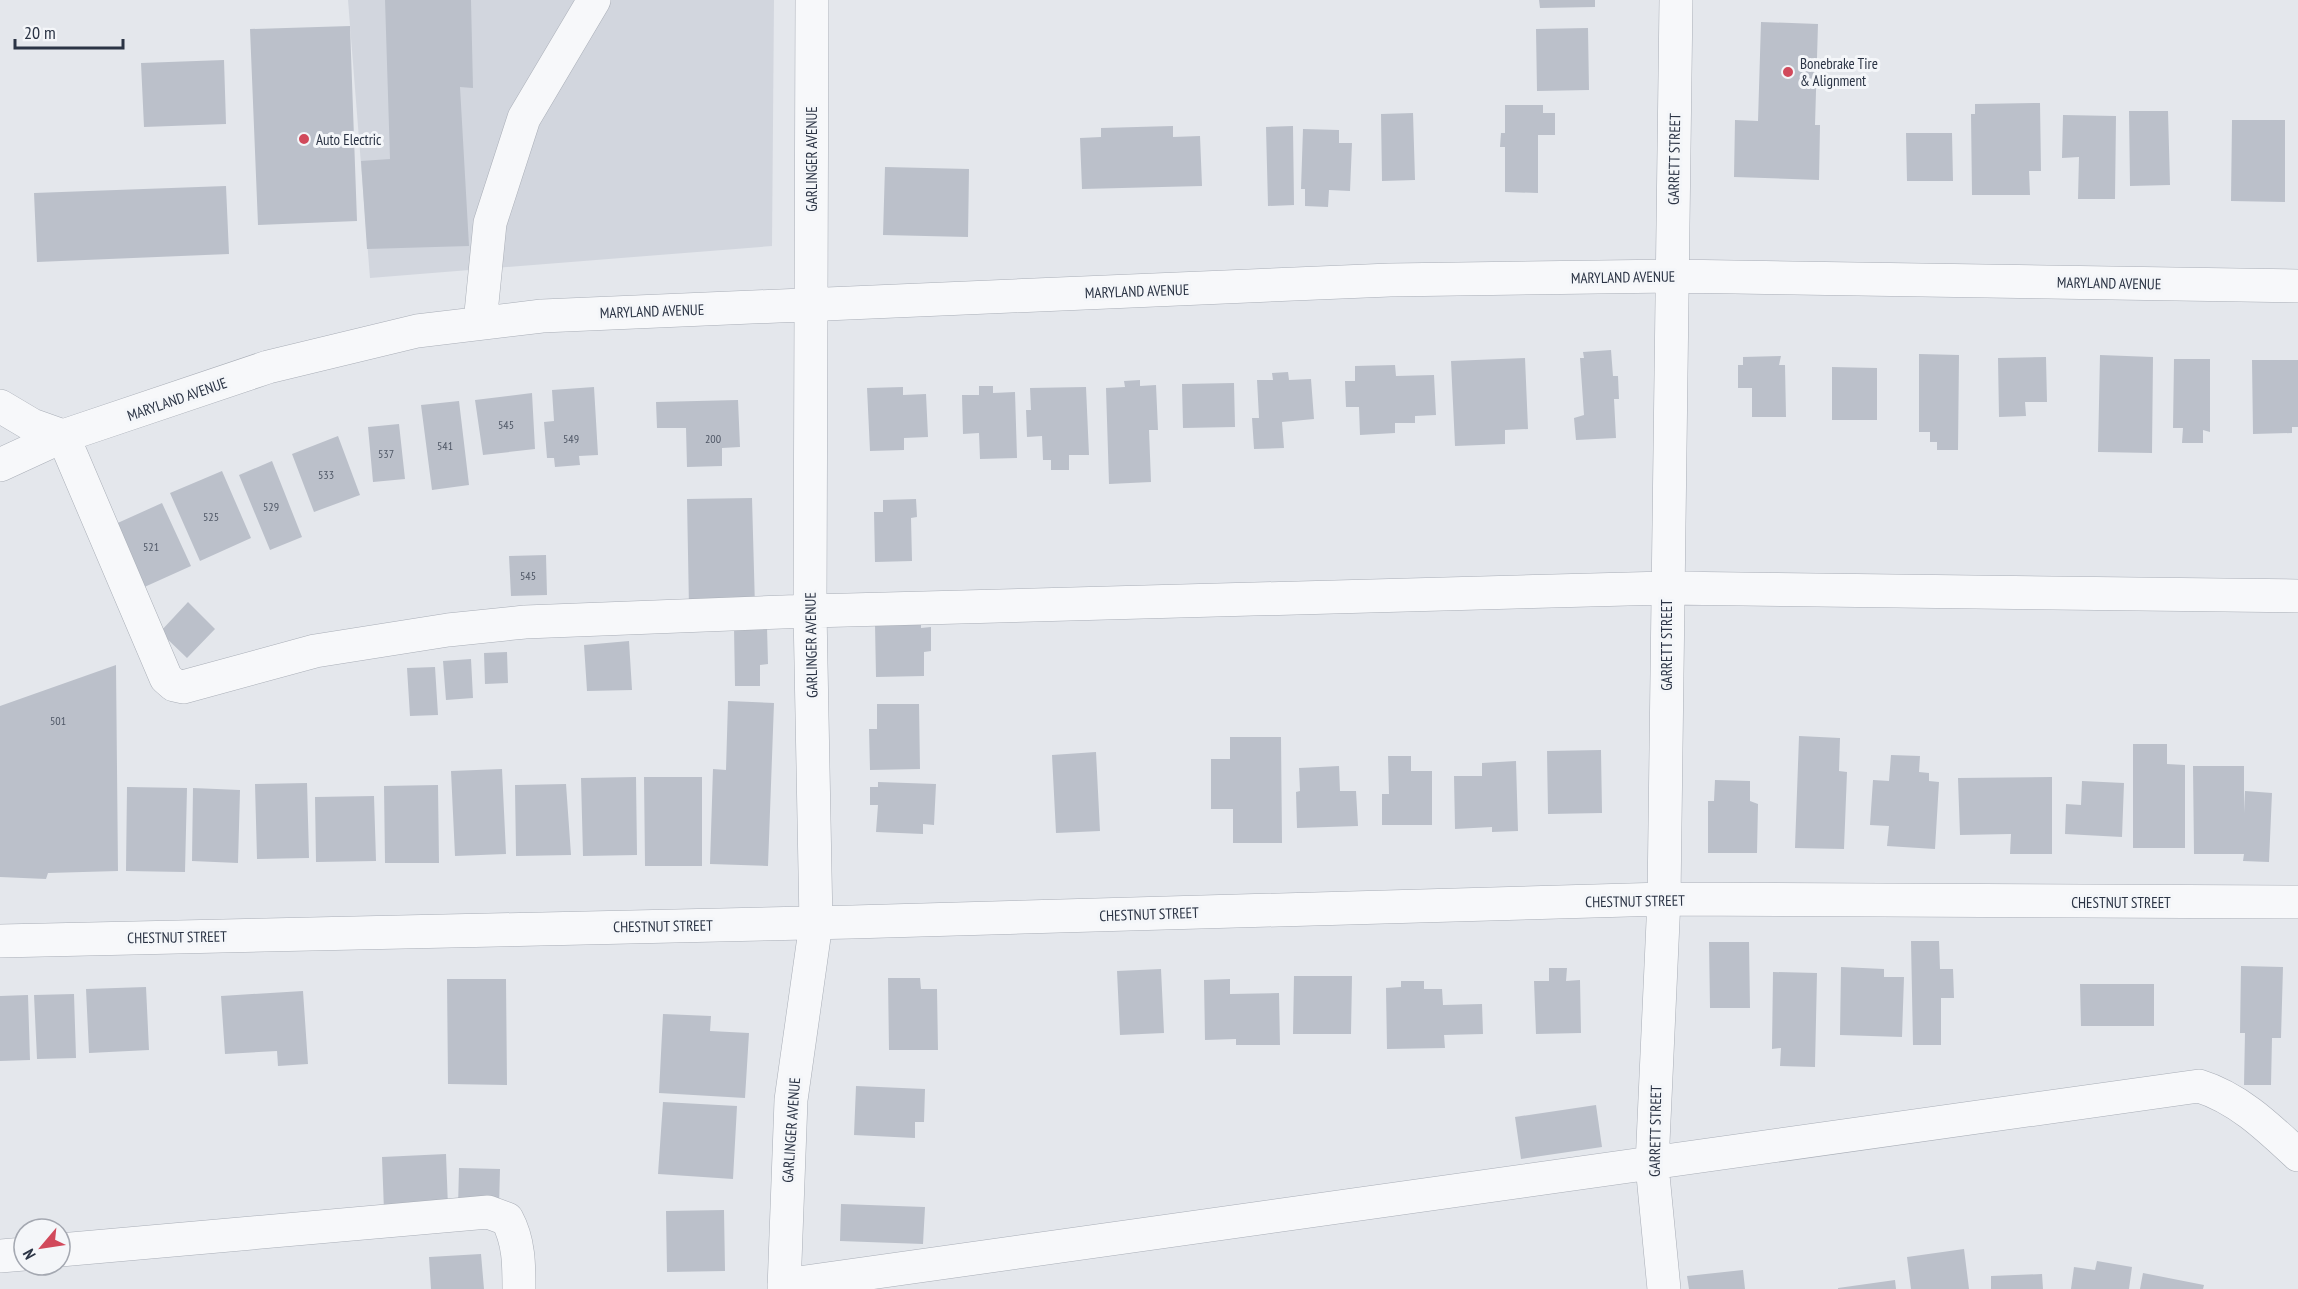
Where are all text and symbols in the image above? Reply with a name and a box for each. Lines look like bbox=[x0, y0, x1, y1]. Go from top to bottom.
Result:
scale bar bbox=[15, 12, 123, 50]
text: 20 m bbox=[24, 21, 56, 44]
place label: Bonebrake Tire & Alignment bbox=[1800, 54, 1878, 90]
marker: Bonebrake Tire & Alignment bbox=[1781, 65, 1795, 79]
street label: GARLINGER AVENUE bbox=[802, 106, 821, 212]
street label: GARRETT STREET bbox=[1664, 113, 1684, 205]
place label: Auto Electric bbox=[316, 130, 382, 149]
marker: Auto Electric bbox=[297, 132, 311, 146]
street label: MARYLAND AVENUE bbox=[1571, 267, 1675, 287]
street label: MARYLAND AVENUE bbox=[2057, 273, 2161, 293]
street label: MARYLAND AVENUE bbox=[1085, 280, 1189, 302]
street label: MARYLAND AVENUE bbox=[600, 300, 704, 322]
street label: MARYLAND AVENUE bbox=[125, 373, 229, 425]
house number: 545 bbox=[498, 417, 514, 432]
house number: 549 bbox=[563, 431, 579, 446]
house number: 200 bbox=[705, 431, 721, 446]
house number: 541 bbox=[437, 438, 453, 453]
house number: 537 bbox=[378, 446, 394, 461]
house number: 533 bbox=[318, 467, 334, 482]
house number: 529 bbox=[263, 499, 279, 514]
house number: 525 bbox=[203, 509, 219, 524]
house number: 521 bbox=[143, 539, 159, 554]
house number: 545 bbox=[520, 568, 536, 583]
street label: GARLINGER AVENUE bbox=[801, 592, 821, 698]
street label: GARRETT STREET bbox=[1657, 599, 1676, 691]
house number: 501 bbox=[50, 713, 66, 728]
street label: CHESTNUT STREET bbox=[1585, 891, 1685, 911]
street label: CHESTNUT STREET bbox=[2071, 893, 2171, 912]
street label: CHESTNUT STREET bbox=[1099, 903, 1199, 925]
street label: CHESTNUT STREET bbox=[613, 916, 713, 936]
street label: CHESTNUT STREET bbox=[127, 927, 227, 947]
street label: GARLINGER AVENUE bbox=[778, 1077, 804, 1183]
street label: GARRETT STREET bbox=[1645, 1085, 1665, 1177]
north arrow bbox=[12, 1217, 72, 1277]
text: N bbox=[18, 1246, 40, 1263]

